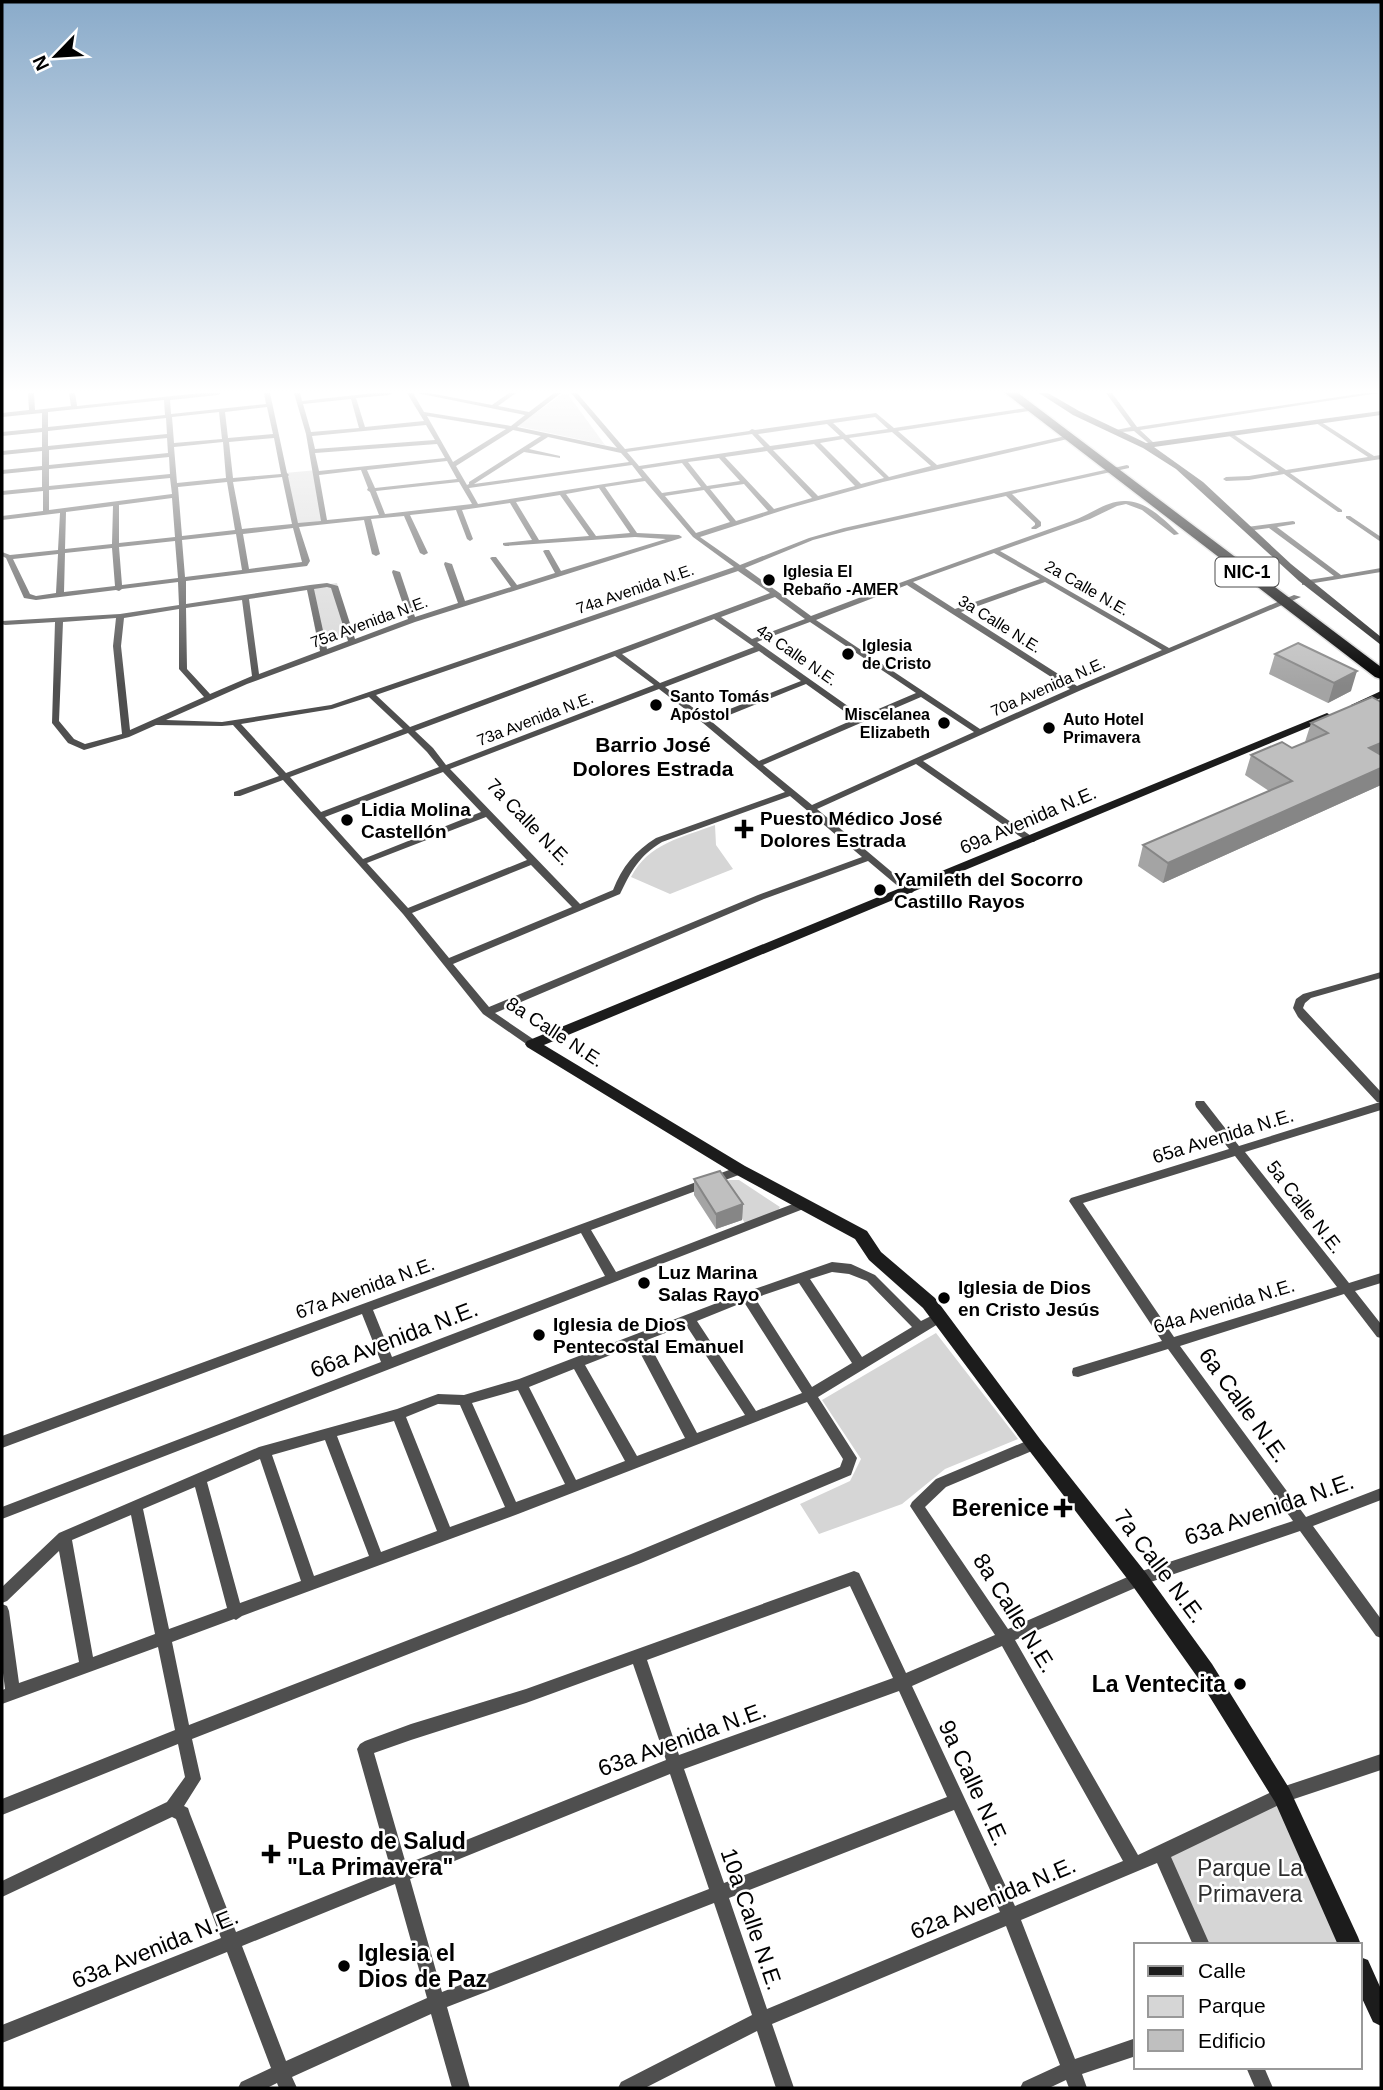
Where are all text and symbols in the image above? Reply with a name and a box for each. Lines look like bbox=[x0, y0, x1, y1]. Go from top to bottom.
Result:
north arrow bbox=[21, 21, 91, 91]
text: N bbox=[29, 52, 53, 74]
street label: 2a Calle N.E. bbox=[1042, 557, 1132, 619]
road number: NIC-1 bbox=[1216, 558, 1278, 586]
street label: 74a Avenida N.E. bbox=[574, 561, 696, 617]
place label: Iglesia El Rebaño -AMER bbox=[783, 563, 899, 598]
marker: Iglesia El Rebaño -AMER bbox=[761, 572, 777, 588]
street label: 3a Calle N.E. bbox=[956, 592, 1044, 656]
street label: 75a Avenida N.E. bbox=[308, 593, 430, 651]
street label: 4a Calle N.E. bbox=[754, 621, 840, 689]
place label: Iglesia de Cristo bbox=[862, 637, 932, 672]
marker: Iglesia de Cristo bbox=[840, 646, 856, 662]
street label: 70a Avenida N.E. bbox=[988, 654, 1108, 720]
place label: Santo Tomás Apóstol bbox=[670, 688, 769, 723]
street label: 73a Avenida N.E. bbox=[474, 689, 596, 749]
marker: Santo Tomás Apóstol bbox=[648, 697, 664, 713]
place label: Miscelanea Elizabeth bbox=[845, 706, 930, 741]
place label: Auto Hotel Primavera bbox=[1063, 711, 1144, 746]
marker: Miscelanea Elizabeth bbox=[936, 715, 952, 731]
marker: Auto Hotel Primavera bbox=[1041, 720, 1057, 736]
district label: Barrio José Dolores Estrada bbox=[572, 733, 734, 780]
street label: 7a Calle N.E. bbox=[483, 774, 575, 870]
street label: 69a Avenida N.E. bbox=[956, 782, 1100, 858]
place label: Lidia Molina Castellón bbox=[361, 799, 471, 842]
place label: Puesto Médico José Dolores Estrada bbox=[760, 808, 943, 851]
marker: Lidia Molina Castellón bbox=[339, 812, 355, 828]
marker: Puesto Médico José Dolores Estrada bbox=[734, 819, 754, 839]
place label: Yamileth del Socorro Castillo Rayos bbox=[894, 869, 1083, 912]
marker: Yamileth del Socorro Castillo Rayos bbox=[872, 882, 888, 898]
street label: 8a Calle N.E. bbox=[502, 993, 608, 1071]
street label: 65a Avenida N.E. bbox=[1150, 1105, 1296, 1167]
street label: 5a Calle N.E. bbox=[1262, 1156, 1348, 1258]
street label: 67a Avenida N.E. bbox=[293, 1253, 437, 1323]
place label: Luz Marina Salas Rayo bbox=[658, 1262, 759, 1305]
marker: Luz Marina Salas Rayo bbox=[636, 1275, 652, 1291]
street label: 64a Avenida N.E. bbox=[1151, 1275, 1297, 1337]
place label: Iglesia de Dios en Cristo Jesús bbox=[958, 1277, 1100, 1320]
marker: Iglesia de Dios en Cristo Jesús bbox=[936, 1290, 952, 1306]
street label: 66a Avenida N.E. bbox=[307, 1295, 481, 1383]
place label: Iglesia de Dios Pentecostal Emanuel bbox=[553, 1314, 744, 1357]
marker: Iglesia de Dios Pentecostal Emanuel bbox=[531, 1327, 547, 1343]
street label: 6a Calle N.E. bbox=[1194, 1343, 1294, 1467]
street label: 63a Avenida N.E. bbox=[1181, 1468, 1357, 1550]
place label: Berenice bbox=[952, 1495, 1049, 1521]
marker: Berenice bbox=[1055, 1500, 1071, 1516]
street label: 7a Calle N.E. bbox=[1109, 1504, 1211, 1628]
street label: 8a Calle N.E. bbox=[968, 1549, 1062, 1677]
place label: La Ventecita bbox=[1092, 1671, 1226, 1697]
marker: La Ventecita bbox=[1232, 1676, 1248, 1692]
street label: 63a Avenida N.E. bbox=[594, 1696, 770, 1782]
street label: 9a Calle N.E. bbox=[934, 1716, 1014, 1850]
place label: Puesto de Salud "La Primavera" bbox=[287, 1828, 466, 1880]
marker: Puesto de Salud "La Primavera" bbox=[261, 1844, 281, 1864]
street label: 10a Calle N.E. bbox=[716, 1845, 788, 1993]
street label: 62a Avenida N.E. bbox=[906, 1851, 1080, 1945]
park label: Parque La Primavera bbox=[1197, 1855, 1303, 1907]
street label: 63a Avenida N.E. bbox=[68, 1903, 242, 1993]
place label: Iglesia el Dios de Paz bbox=[358, 1940, 487, 1992]
legend bbox=[1134, 1943, 1362, 2069]
marker: Iglesia el Dios de Paz bbox=[336, 1958, 352, 1974]
text: Calle bbox=[1198, 1959, 1246, 1982]
text: Parque bbox=[1198, 1994, 1266, 2017]
text: Edificio bbox=[1198, 2029, 1266, 2052]

